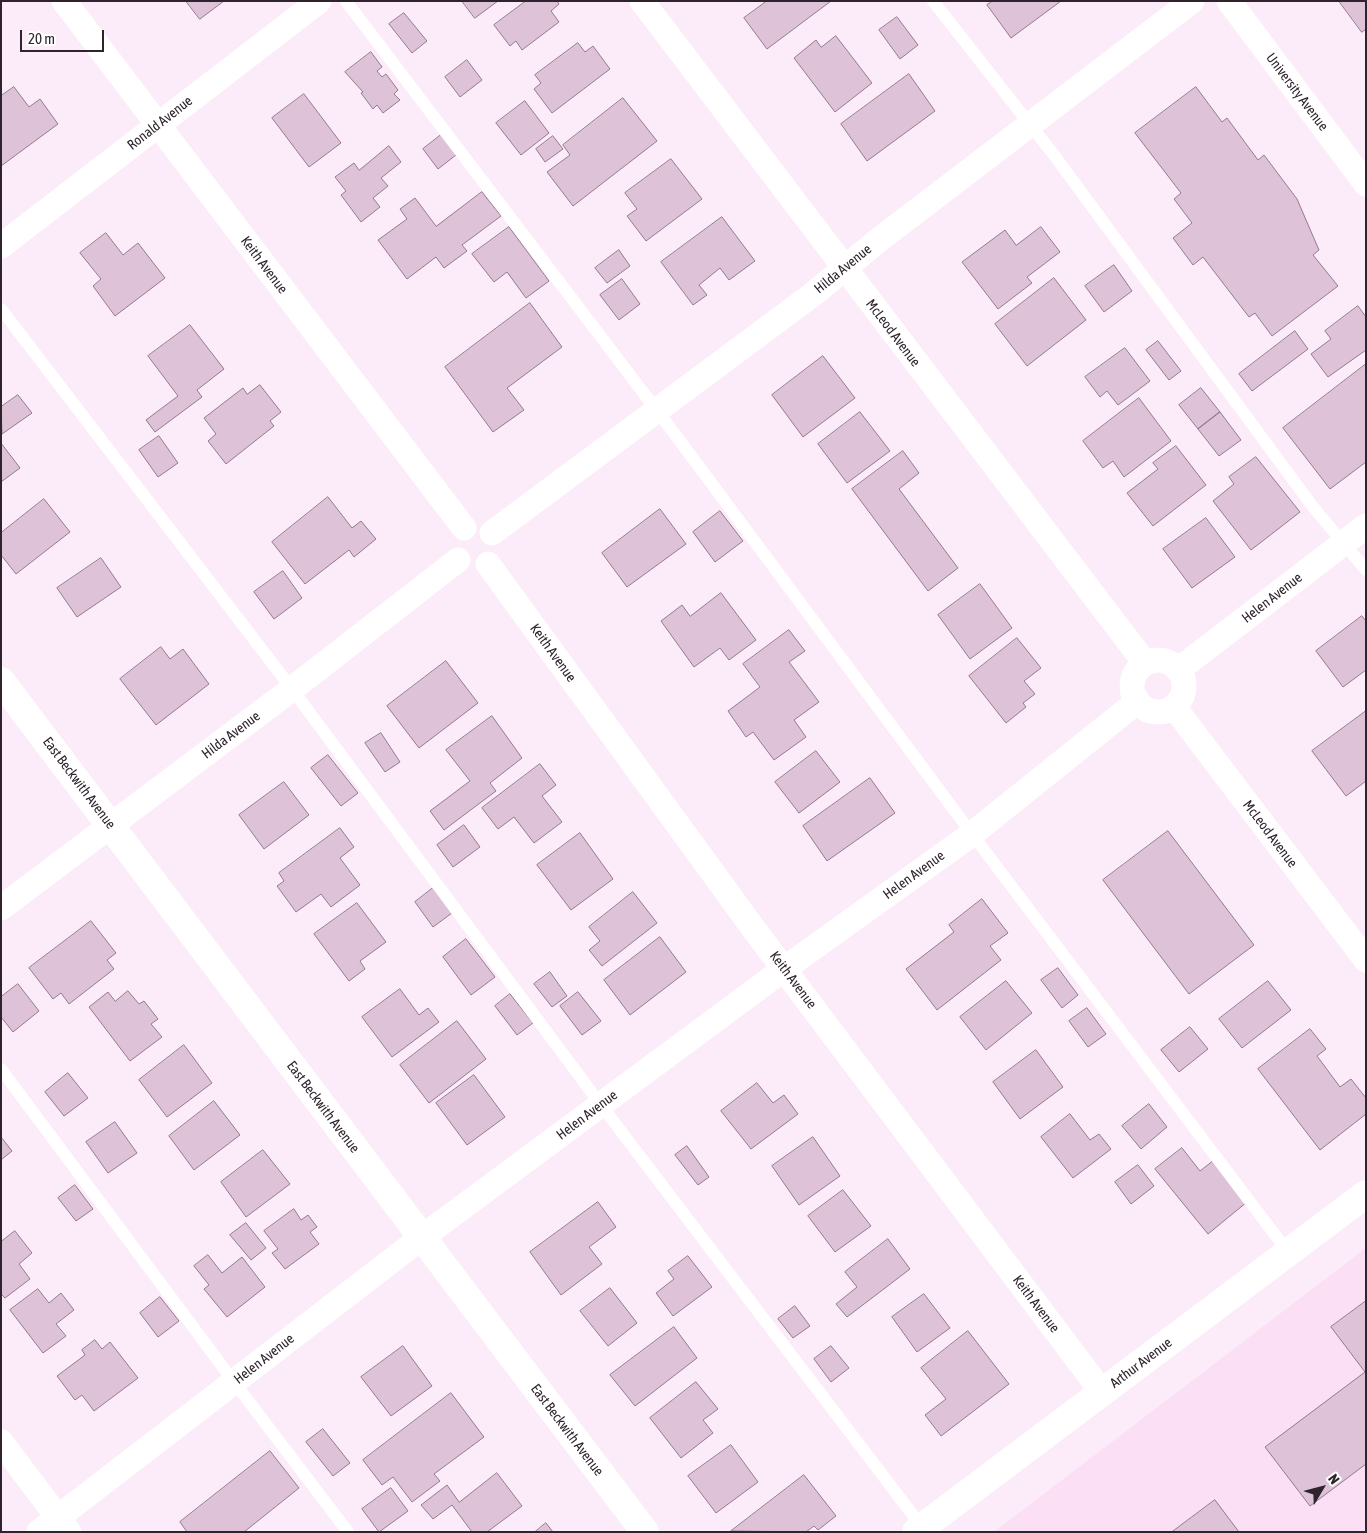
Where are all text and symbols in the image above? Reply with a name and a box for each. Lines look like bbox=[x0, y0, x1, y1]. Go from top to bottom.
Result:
scale bar bbox=[22, 20, 106, 52]
text: 20 m bbox=[28, 30, 55, 47]
street label: University Avenue bbox=[1262, 50, 1332, 134]
street label: Ronald Avenue bbox=[124, 92, 196, 154]
street label: Keith Avenue bbox=[237, 233, 291, 297]
street label: Hilda Avenue bbox=[811, 241, 875, 297]
street label: McLeod Avenue bbox=[862, 296, 924, 370]
street label: Helen Avenue bbox=[1239, 569, 1305, 627]
street label: Keith Avenue bbox=[526, 621, 580, 685]
street label: Hilda Avenue bbox=[198, 708, 264, 762]
street label: East Beckwith Avenue bbox=[39, 734, 119, 832]
street label: McLeod Avenue bbox=[1239, 797, 1301, 871]
street label: Helen Avenue bbox=[880, 847, 948, 903]
street label: Keith Avenue bbox=[766, 948, 820, 1012]
street label: East Beckwith Avenue bbox=[283, 1058, 363, 1156]
street label: Helen Avenue bbox=[553, 1087, 621, 1143]
street label: Keith Avenue bbox=[1009, 1272, 1063, 1336]
street label: Helen Avenue bbox=[231, 1330, 297, 1388]
street label: Arthur Avenue bbox=[1107, 1334, 1175, 1392]
street label: East Beckwith Avenue bbox=[527, 1381, 607, 1479]
north arrow bbox=[1297, 1463, 1347, 1513]
text: N bbox=[1325, 1471, 1343, 1487]

